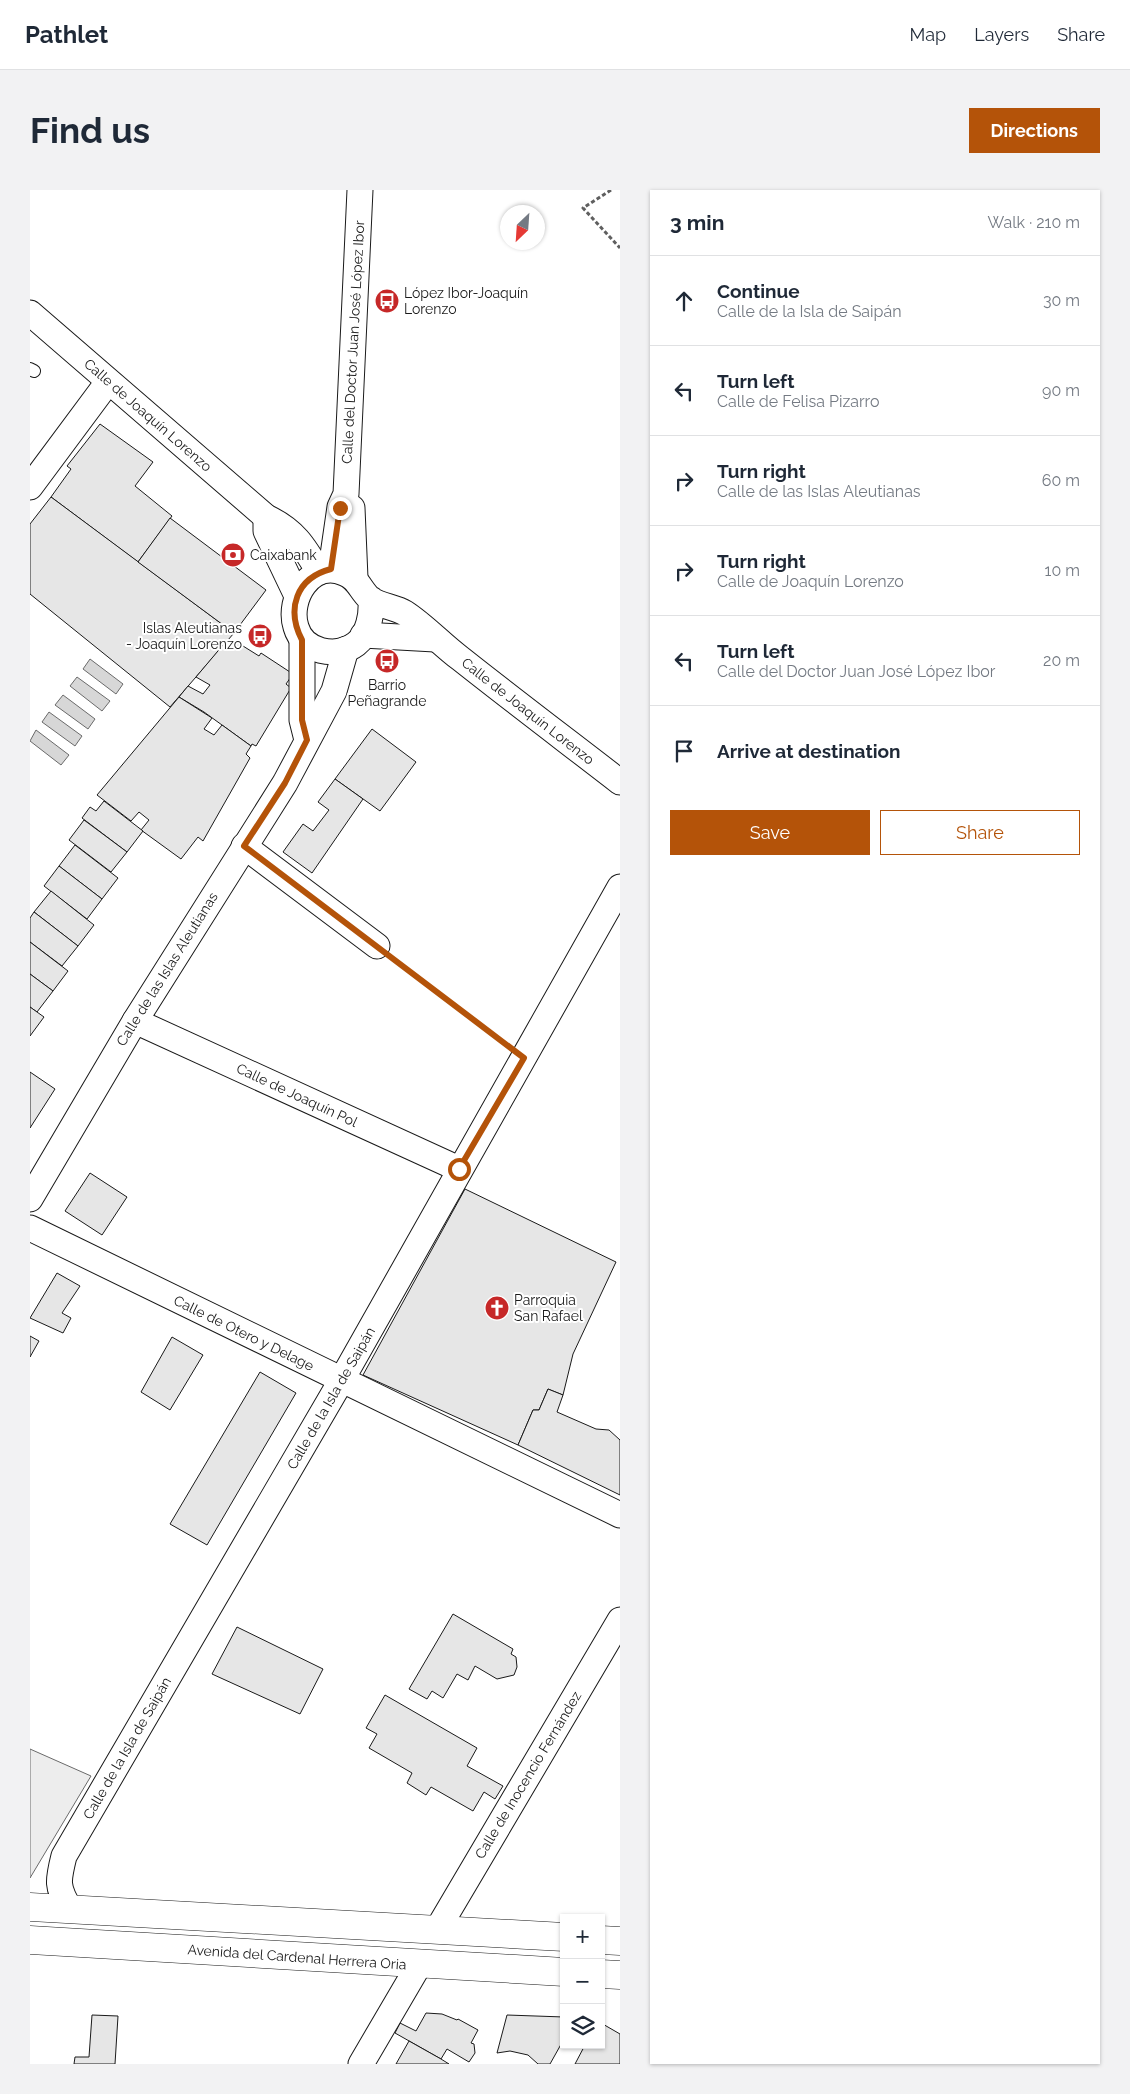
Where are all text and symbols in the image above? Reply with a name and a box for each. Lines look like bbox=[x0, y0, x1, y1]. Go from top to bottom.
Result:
text: Pathlet bbox=[25, 20, 108, 49]
text: Map bbox=[910, 24, 946, 45]
text: Layers bbox=[974, 24, 1029, 45]
text: Share bbox=[1057, 24, 1105, 45]
button: Directions bbox=[969, 108, 1100, 153]
text: Find us bbox=[30, 110, 150, 151]
north arrow bbox=[500, 205, 545, 250]
text: 3 min bbox=[670, 210, 724, 235]
text: Walk · 210 m bbox=[988, 213, 1080, 232]
street label: Calle del Doctor Juan José López Ibor bbox=[339, 220, 367, 464]
text: Continue bbox=[717, 280, 800, 302]
place label: López Ibor-Joaquín Lorenzo bbox=[404, 285, 528, 317]
icon: ahead bbox=[670, 287, 698, 315]
bus stop icon: López Ibor-Joaquín Lorenzo bbox=[374, 288, 400, 314]
text: 30 m bbox=[1043, 291, 1080, 310]
text: Calle de la Isla de Saipán bbox=[717, 302, 901, 321]
street label: Calle de Joaquín Lorenzo bbox=[81, 355, 215, 475]
text: Turn left bbox=[717, 370, 794, 392]
icon: left bbox=[670, 377, 698, 405]
text: 90 m bbox=[1042, 381, 1080, 400]
text: Calle de Felisa Pizarro bbox=[717, 392, 880, 411]
text: Turn right bbox=[717, 460, 806, 482]
icon: right bbox=[670, 467, 698, 495]
text: 60 m bbox=[1042, 471, 1080, 490]
text: Calle de las Islas Aleutianas bbox=[717, 482, 921, 501]
route end bbox=[329, 497, 352, 520]
bank icon: Caixabank bbox=[220, 542, 246, 568]
place label: Caixabank bbox=[250, 547, 317, 563]
text: Turn right bbox=[717, 550, 806, 572]
icon: right bbox=[670, 557, 698, 585]
text: 10 m bbox=[1045, 561, 1080, 580]
text: Calle de Joaquín Lorenzo bbox=[717, 572, 904, 591]
place label: Islas Aleutianas - Joaquín Lorenzo bbox=[126, 620, 242, 652]
bus stop icon: Islas Aleutianas - Joaquín Lorenzo bbox=[247, 623, 273, 649]
text: Turn left bbox=[717, 640, 794, 662]
icon: left bbox=[670, 647, 698, 675]
bus stop icon: Barrio Peñagrande bbox=[374, 648, 400, 674]
text: 20 m bbox=[1043, 651, 1080, 670]
street label: Calle de Joaquín Lorenzo bbox=[459, 654, 597, 768]
text: Calle del Doctor Juan José López Ibor bbox=[717, 662, 995, 681]
place label: Barrio Peñagrande bbox=[348, 677, 426, 709]
icon: arrive bbox=[670, 737, 698, 765]
text: Arrive at destination bbox=[717, 740, 901, 762]
button: Save bbox=[670, 810, 870, 855]
button: Share bbox=[880, 810, 1080, 855]
street label: Calle de las Islas Aleutianas bbox=[113, 889, 221, 1049]
street label: Calle de Joaquín Pol bbox=[234, 1060, 360, 1130]
route start bbox=[448, 1158, 471, 1181]
street label: Calle de Otero y Delage bbox=[171, 1292, 317, 1374]
place label: Parroquia San Rafael bbox=[514, 1292, 583, 1324]
church icon: Parroquia San Rafael bbox=[484, 1295, 510, 1321]
street label: Calle de la Isla de Saipán bbox=[284, 1324, 378, 1472]
street label: Calle de la Isla de Saipán bbox=[80, 1674, 174, 1822]
street label: Calle de Inocencio Fernández bbox=[472, 1688, 584, 1862]
map controls bbox=[560, 1914, 605, 2049]
button: + bbox=[560, 1914, 605, 1959]
street label: Avenida del Cardenal Herrera Oria bbox=[187, 1941, 407, 1973]
button: − bbox=[560, 1959, 605, 2004]
button: layers bbox=[560, 2004, 605, 2049]

